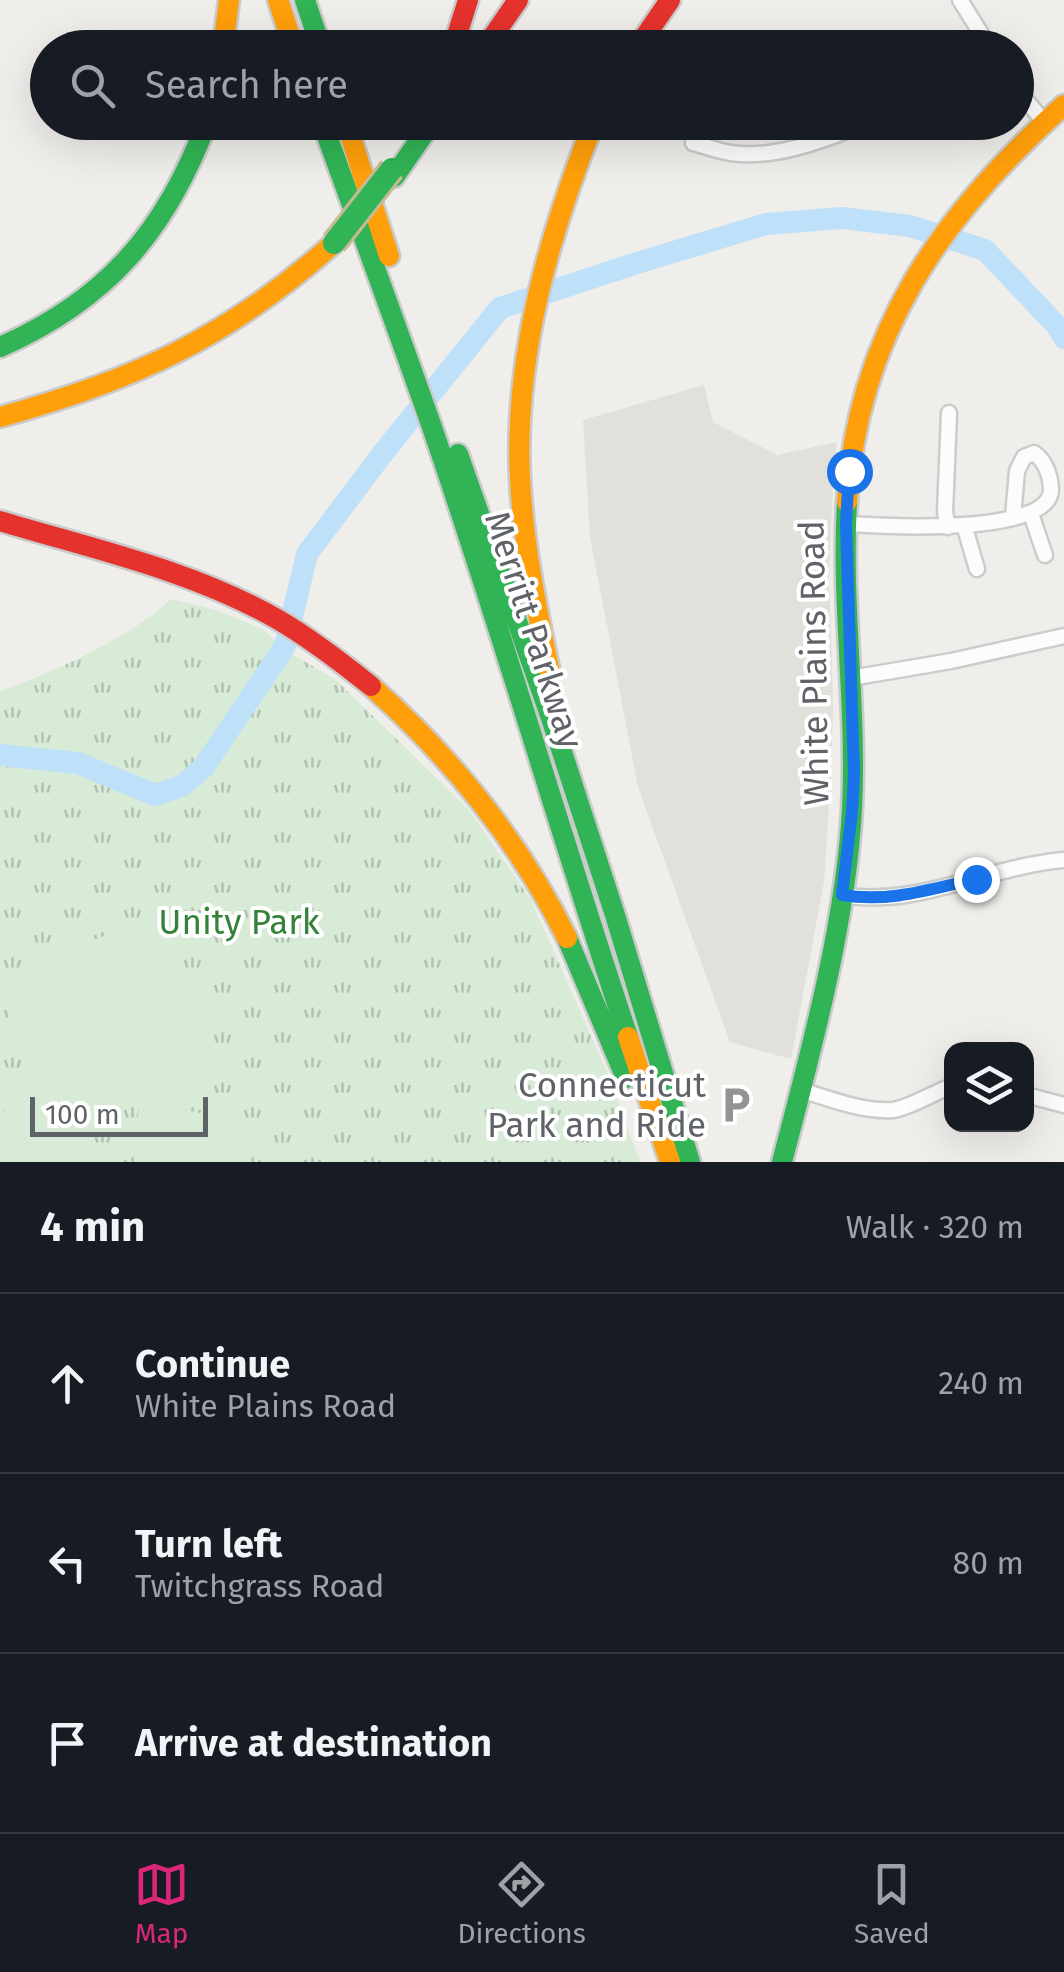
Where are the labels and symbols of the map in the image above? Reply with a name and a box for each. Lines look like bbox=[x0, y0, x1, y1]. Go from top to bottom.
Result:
route start bbox=[827, 449, 873, 495]
street label: Merritt Parkway bbox=[476, 506, 592, 754]
street label: White Plains Road bbox=[791, 520, 837, 806]
route end bbox=[954, 857, 1000, 903]
park label: Unity Park bbox=[158, 901, 320, 943]
place label: Connecticut Park and Ride bbox=[487, 1064, 706, 1146]
parking icon: Connecticut Park and Ride bbox=[715, 1084, 757, 1126]
scale bar bbox=[30, 1092, 208, 1136]

